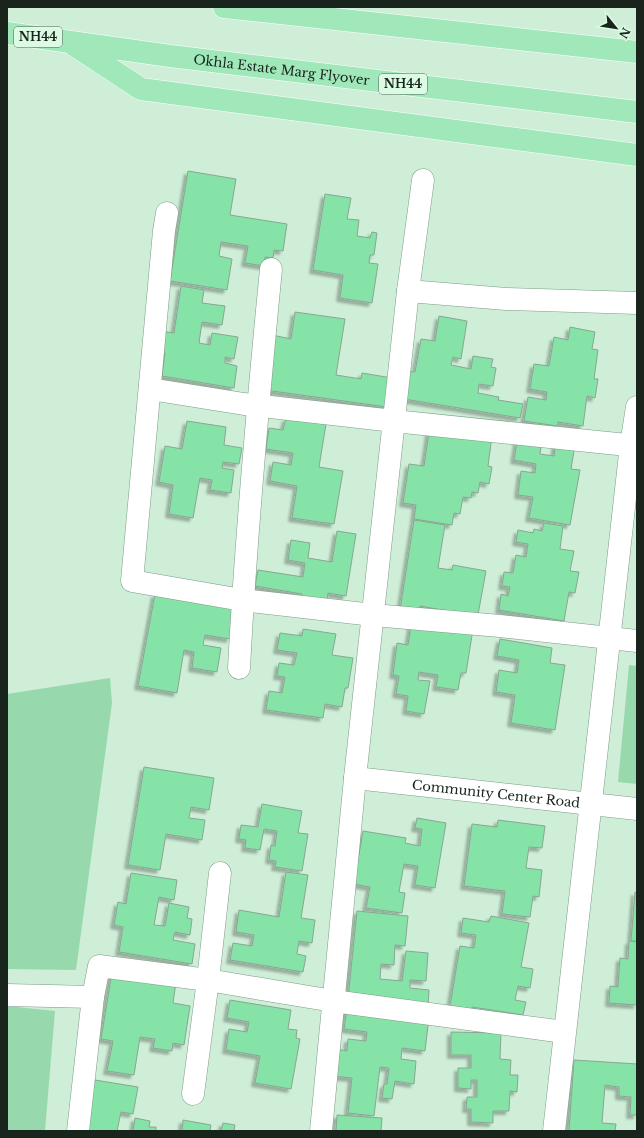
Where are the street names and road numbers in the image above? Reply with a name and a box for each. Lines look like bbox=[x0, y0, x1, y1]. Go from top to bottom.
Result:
road number: NH44 bbox=[14, 27, 62, 47]
street label: Okhla Estate Marg Flyover bbox=[193, 51, 371, 89]
road number: NH44 bbox=[379, 74, 427, 94]
street label: Community Center Road bbox=[411, 776, 581, 812]

